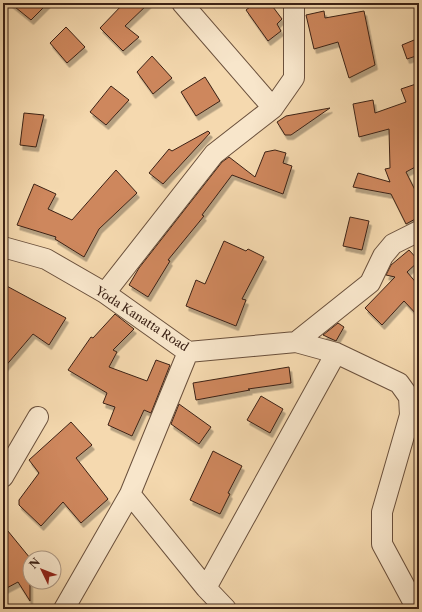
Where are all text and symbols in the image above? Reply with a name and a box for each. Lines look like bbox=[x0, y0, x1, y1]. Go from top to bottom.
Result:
street label: Yoda Kanatta Road bbox=[92, 282, 192, 355]
north arrow bbox=[22, 550, 62, 590]
text: N bbox=[26, 555, 43, 571]

